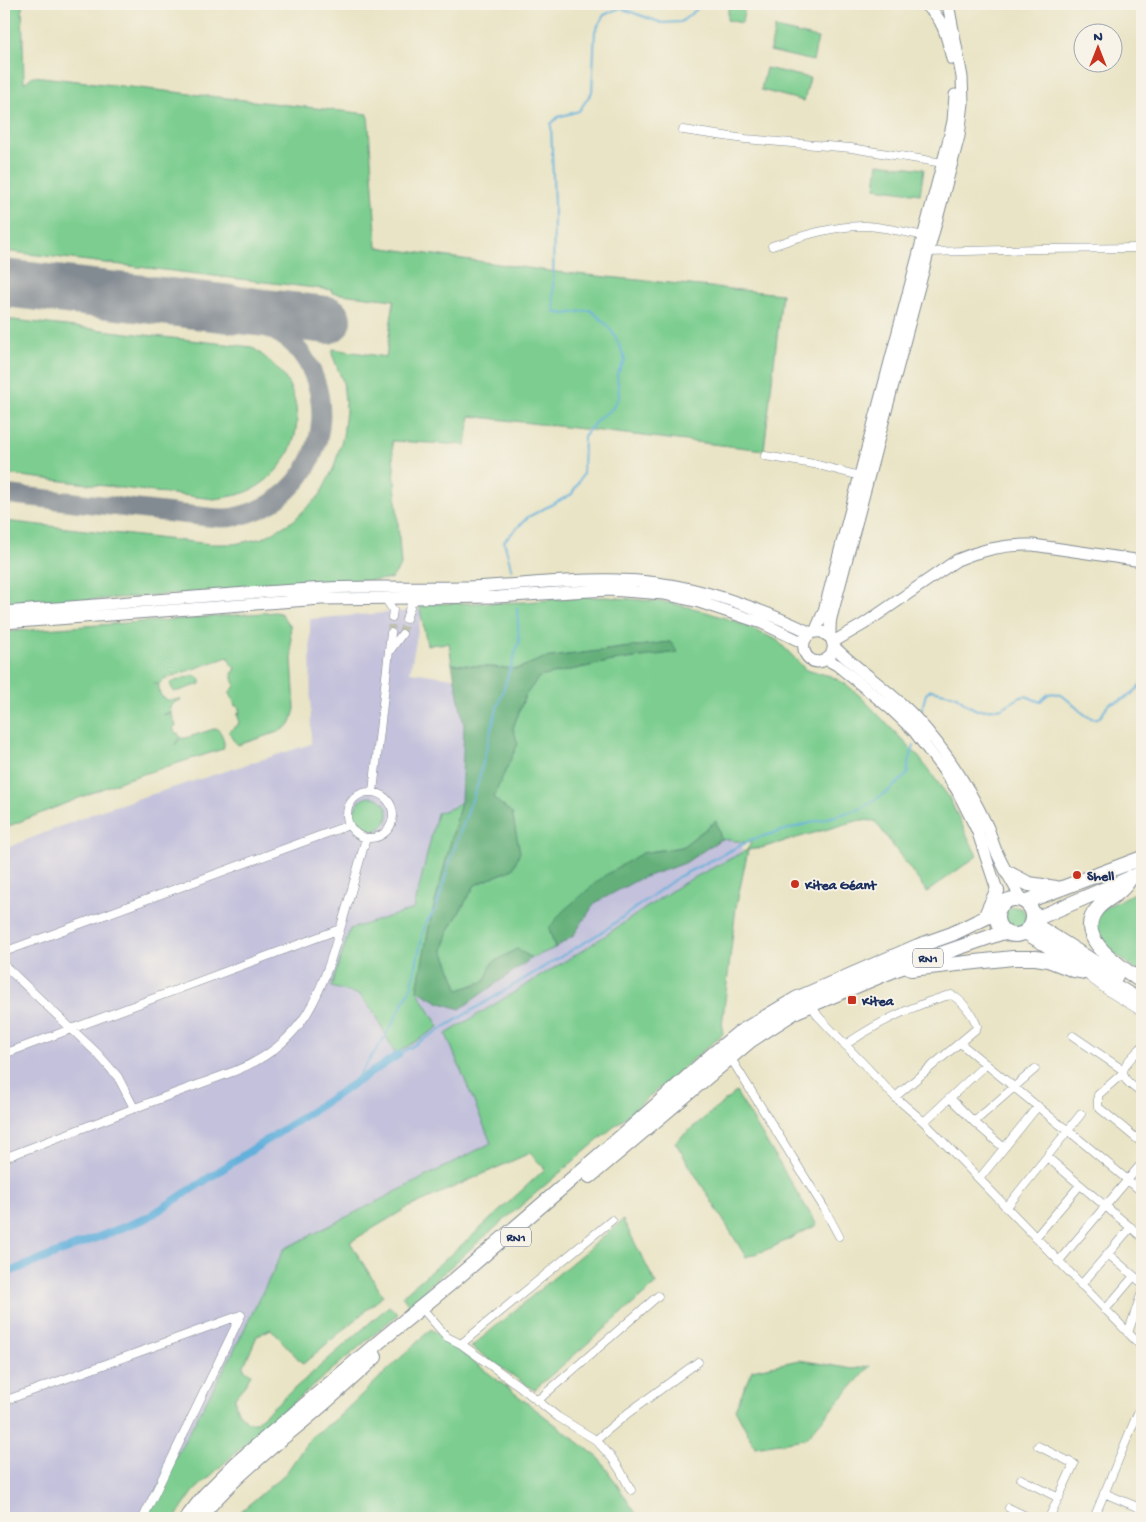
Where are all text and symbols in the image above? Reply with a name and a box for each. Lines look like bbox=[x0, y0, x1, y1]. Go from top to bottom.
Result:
north arrow bbox=[1074, 22, 1124, 72]
text: N bbox=[1093, 29, 1103, 46]
marker: Shell bbox=[1071, 869, 1083, 881]
place label: Shell bbox=[1087, 869, 1114, 886]
marker: Kitea Géant bbox=[789, 878, 801, 890]
place label: Kitea Géant bbox=[804, 878, 877, 895]
road number: RN1 bbox=[913, 948, 943, 968]
marker: Kitea bbox=[846, 994, 858, 1006]
place label: Kitea bbox=[861, 994, 895, 1011]
road number: RN1 bbox=[501, 1228, 531, 1246]

